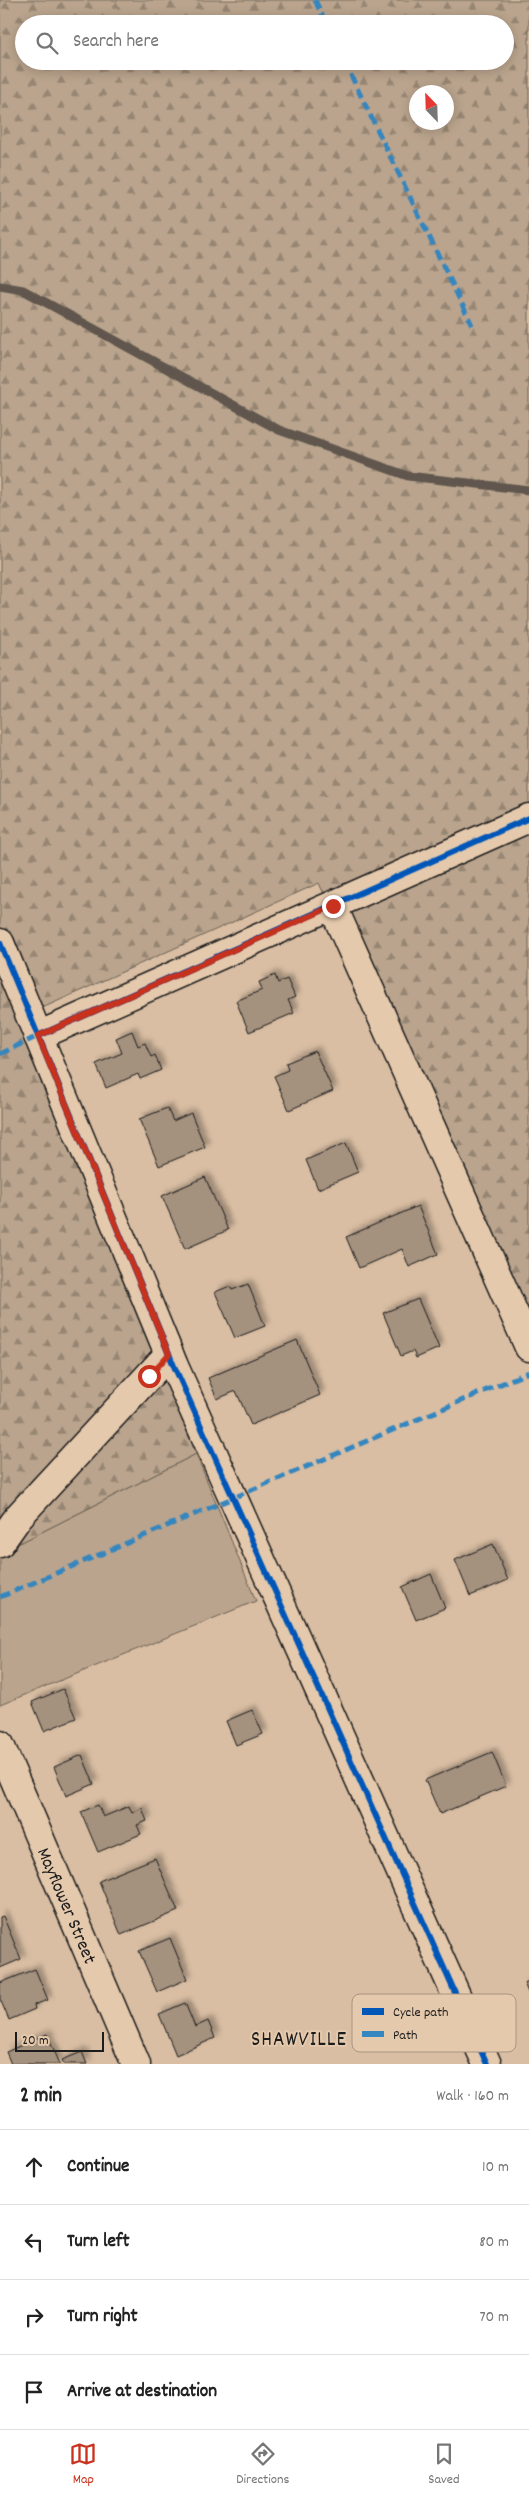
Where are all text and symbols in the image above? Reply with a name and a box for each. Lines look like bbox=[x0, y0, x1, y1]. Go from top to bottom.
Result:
search box bbox=[15, 15, 514, 70]
icon: search bbox=[33, 29, 61, 57]
text: Search here bbox=[73, 29, 159, 56]
north arrow bbox=[409, 85, 454, 130]
route end bbox=[322, 895, 345, 918]
route start bbox=[138, 1365, 161, 1388]
street label: Mayflower Street bbox=[28, 1844, 102, 1969]
legend bbox=[352, 1994, 516, 2052]
text: Cycle path bbox=[393, 2003, 449, 2023]
district label: SHAWVILLE bbox=[251, 2026, 347, 2056]
text: Path bbox=[393, 2026, 418, 2046]
scale bar bbox=[15, 2029, 104, 2052]
text: 20 m bbox=[22, 2031, 49, 2051]
text: 2 min bbox=[20, 2082, 62, 2112]
text: Walk · 160 m bbox=[436, 2085, 509, 2108]
icon: ahead bbox=[20, 2153, 48, 2181]
text: Continue bbox=[67, 2154, 129, 2181]
text: 10 m bbox=[482, 2156, 509, 2179]
icon: left bbox=[20, 2228, 48, 2256]
text: Turn left bbox=[67, 2229, 130, 2256]
text: 80 m bbox=[479, 2231, 509, 2254]
icon: right bbox=[20, 2303, 48, 2331]
text: Turn right bbox=[67, 2304, 138, 2331]
text: 70 m bbox=[479, 2306, 509, 2329]
icon: arrive bbox=[20, 2378, 48, 2406]
text: Arrive at destination bbox=[67, 2379, 217, 2406]
tab: Map bbox=[69, 2440, 97, 2490]
tab: Directions bbox=[236, 2440, 289, 2490]
tab: Saved bbox=[428, 2440, 460, 2490]

